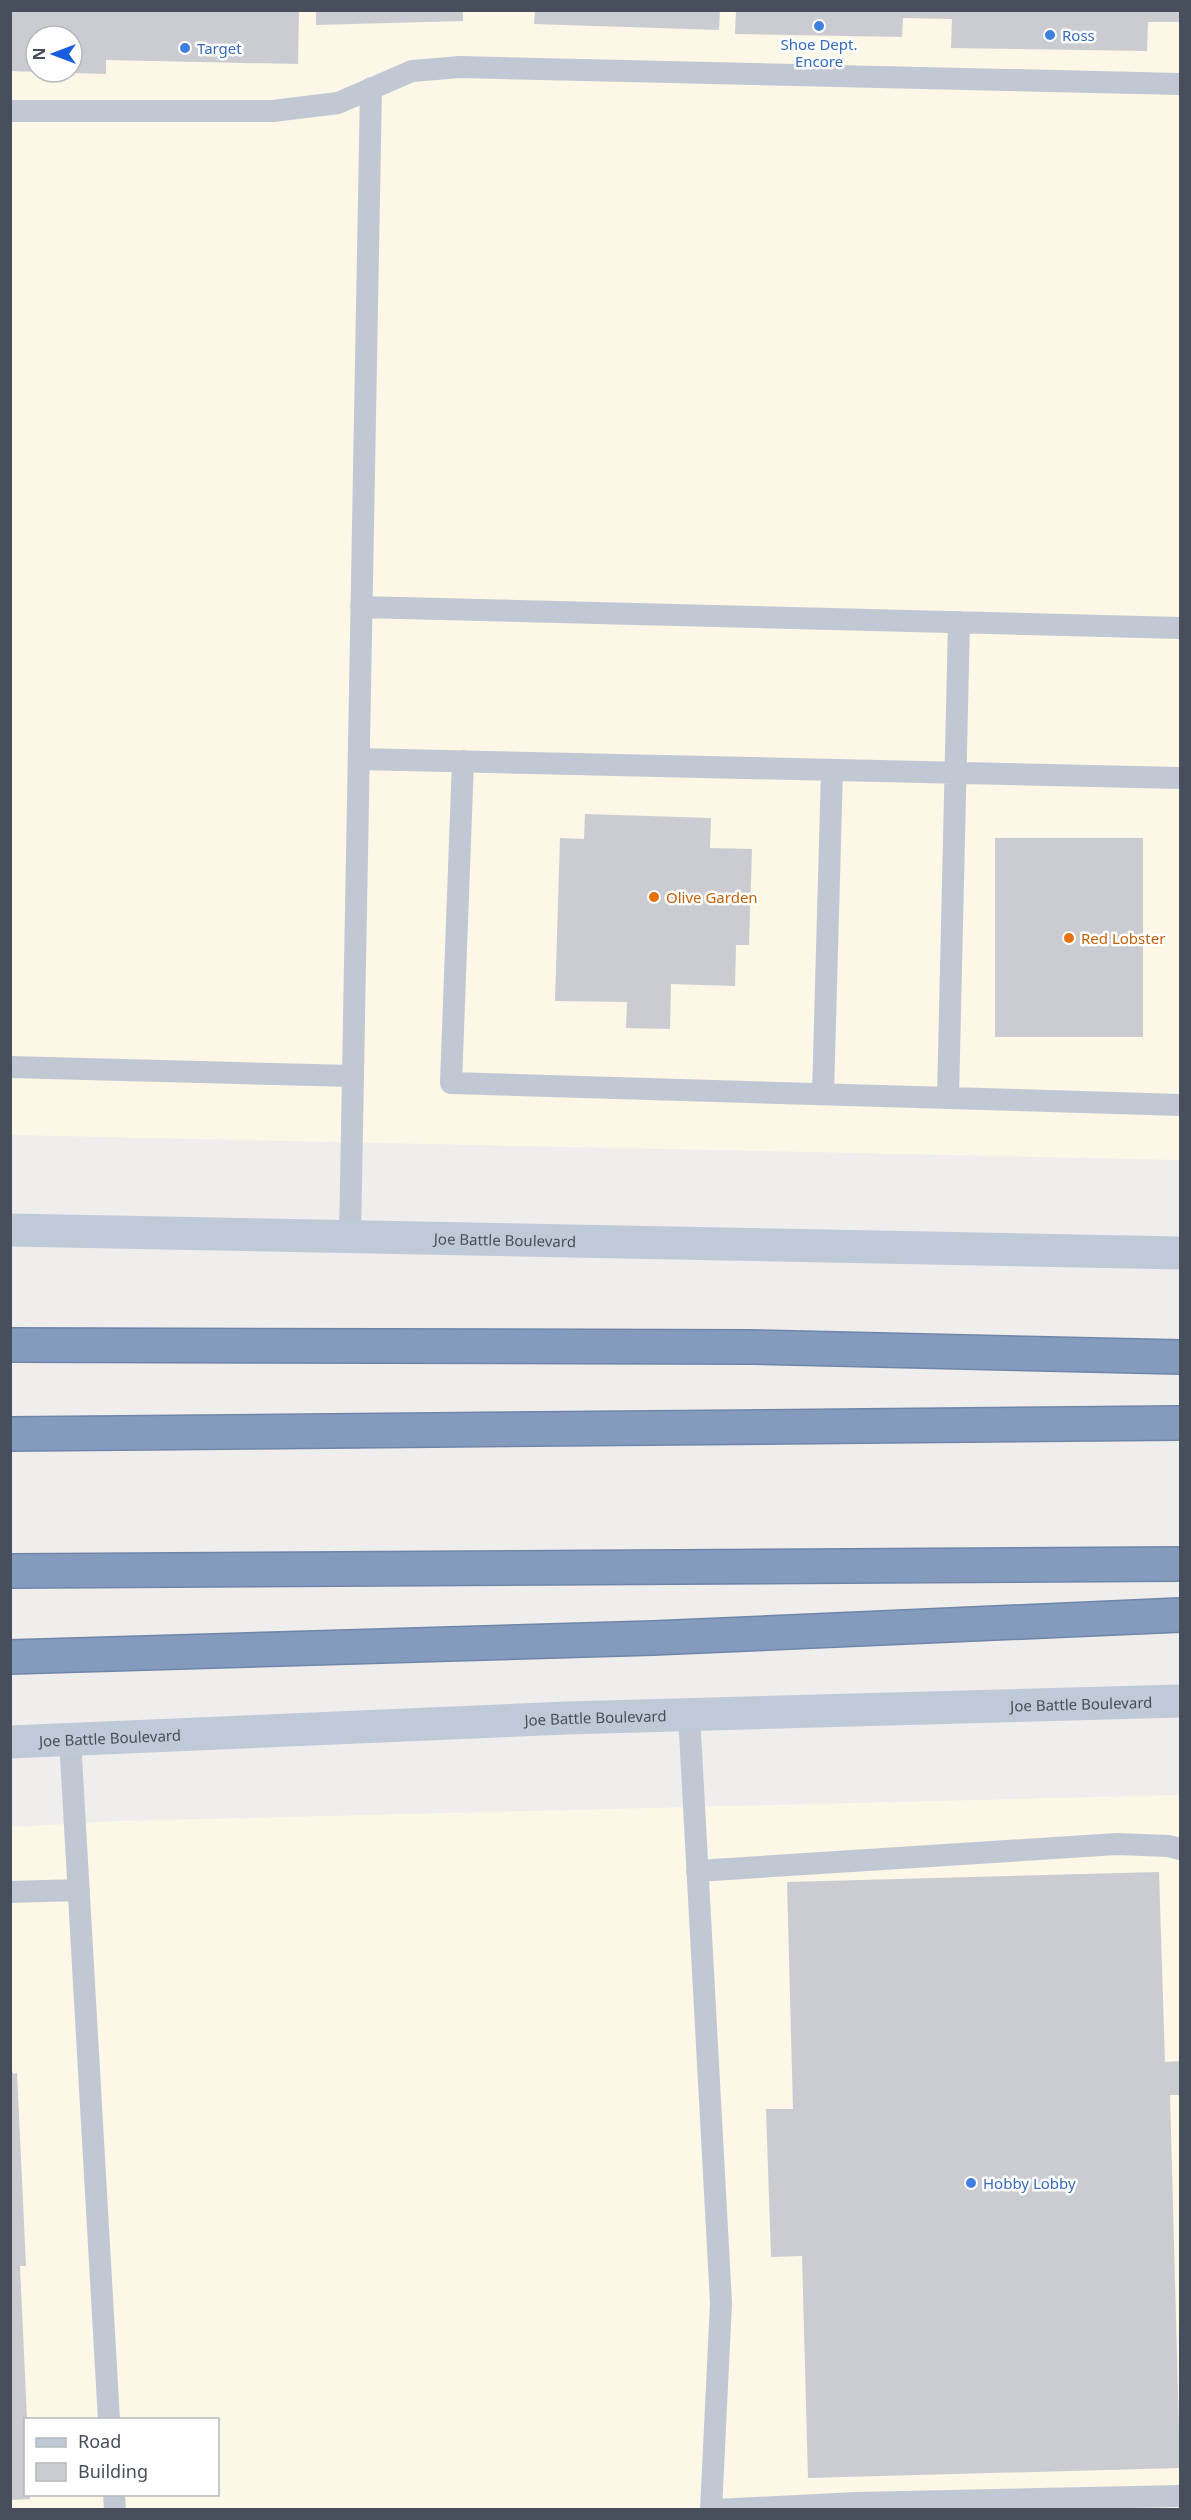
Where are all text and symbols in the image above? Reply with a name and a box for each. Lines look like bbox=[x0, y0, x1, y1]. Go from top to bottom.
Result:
marker: Shoe Dept. Encore bbox=[812, 19, 826, 33]
north arrow bbox=[24, 24, 84, 84]
place label: Ross bbox=[1062, 25, 1095, 45]
marker: Ross bbox=[1043, 28, 1057, 42]
place label: Shoe Dept. Encore bbox=[780, 34, 858, 71]
place label: Target bbox=[197, 38, 242, 58]
marker: Target bbox=[178, 41, 192, 55]
text: N bbox=[28, 47, 50, 61]
place label: Olive Garden bbox=[666, 887, 758, 907]
marker: Olive Garden bbox=[647, 890, 661, 904]
place label: Red Lobster bbox=[1081, 928, 1165, 948]
marker: Red Lobster bbox=[1062, 931, 1076, 945]
street label: Joe Battle Boulevard bbox=[432, 1228, 576, 1251]
street label: Joe Battle Boulevard bbox=[1008, 1692, 1153, 1716]
street label: Joe Battle Boulevard bbox=[522, 1705, 667, 1730]
street label: Joe Battle Boulevard bbox=[36, 1725, 181, 1751]
place label: Hobby Lobby bbox=[983, 2173, 1076, 2193]
marker: Hobby Lobby bbox=[964, 2176, 978, 2190]
legend bbox=[24, 2418, 219, 2496]
text: Road bbox=[78, 2429, 121, 2453]
text: Building bbox=[78, 2459, 148, 2483]

